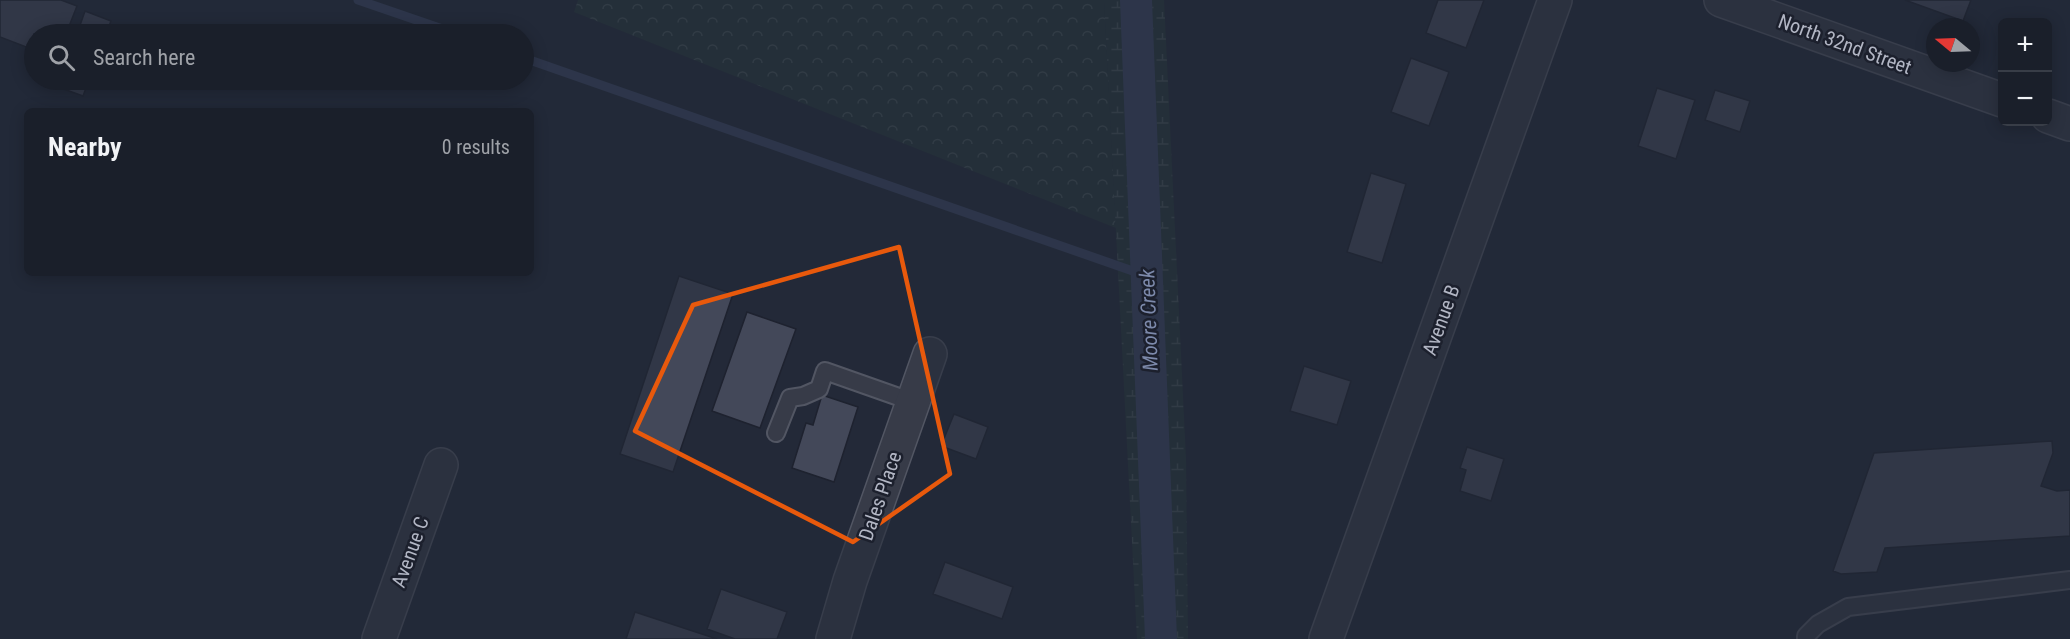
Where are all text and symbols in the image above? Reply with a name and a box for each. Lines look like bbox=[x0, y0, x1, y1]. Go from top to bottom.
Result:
street label: North 32nd Street bbox=[1775, 9, 1915, 79]
north arrow bbox=[1926, 18, 1980, 72]
map controls bbox=[1998, 18, 2052, 126]
button: + bbox=[1998, 18, 2052, 72]
search box bbox=[24, 24, 534, 90]
icon: search bbox=[45, 41, 78, 74]
text: Search here bbox=[93, 45, 195, 70]
button: − bbox=[1998, 72, 2052, 126]
text: Nearby bbox=[48, 132, 122, 162]
text: 0 results bbox=[442, 135, 510, 159]
water label: Moore Creek bbox=[1135, 268, 1163, 371]
street label: Avenue B bbox=[1417, 282, 1465, 358]
street label: Dales Place bbox=[854, 448, 906, 544]
street label: Avenue C bbox=[386, 513, 434, 591]

